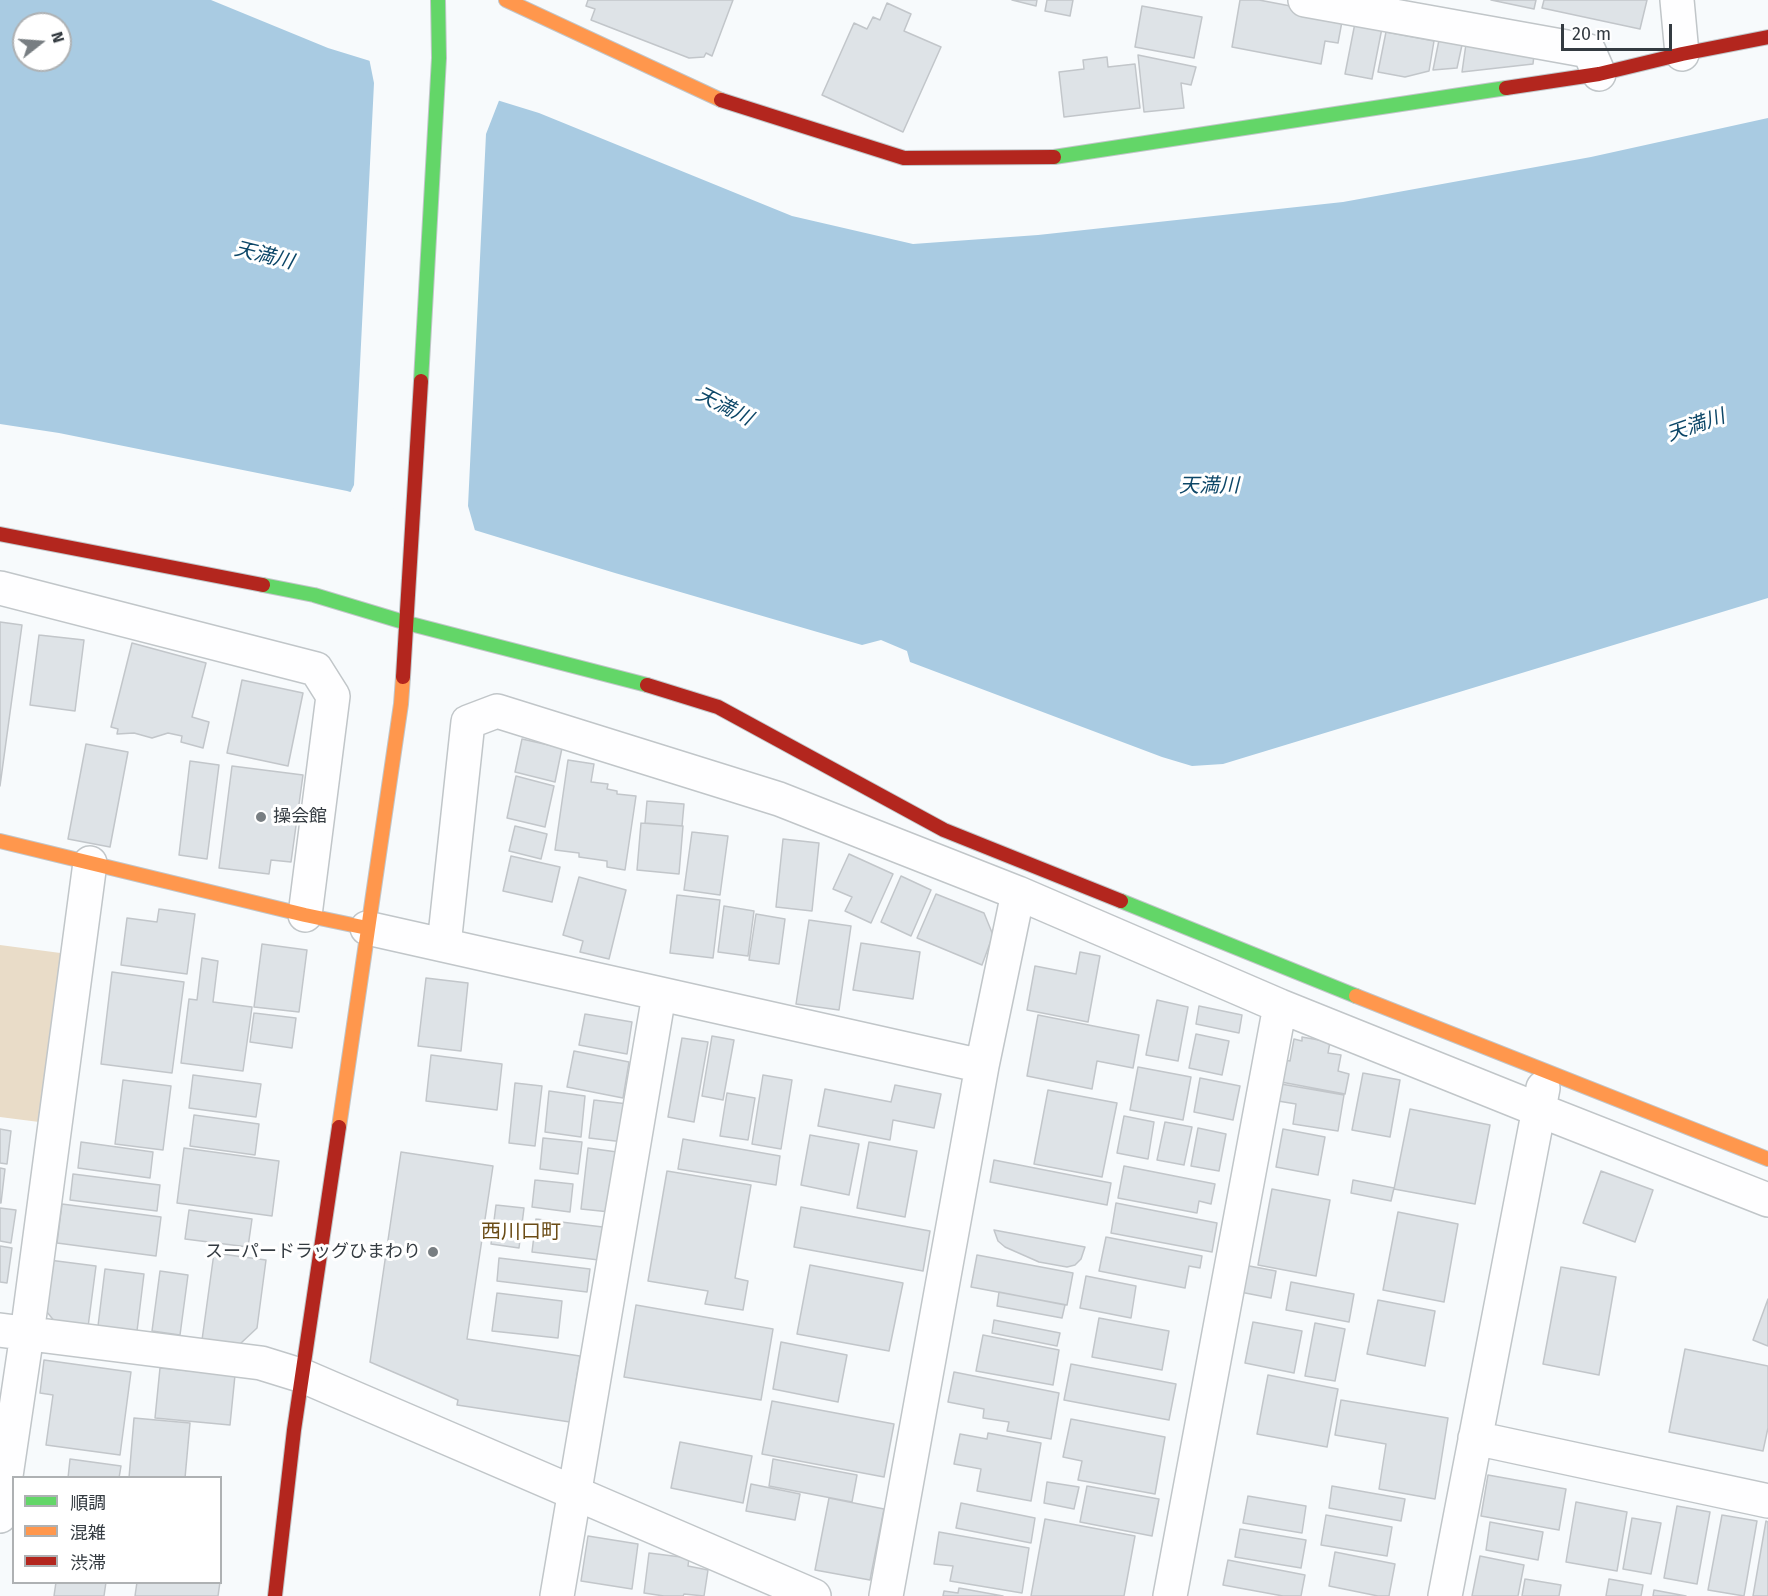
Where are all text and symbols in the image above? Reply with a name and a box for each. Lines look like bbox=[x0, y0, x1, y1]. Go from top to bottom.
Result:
north arrow bbox=[12, 12, 72, 72]
scale bar bbox=[1564, 12, 1675, 50]
text: 20 m bbox=[1572, 23, 1611, 45]
text: N bbox=[47, 29, 68, 45]
water label: 天満川 bbox=[232, 237, 296, 275]
water label: 天満川 bbox=[692, 383, 756, 431]
water label: 天満川 bbox=[1664, 405, 1728, 447]
water label: 天満川 bbox=[1179, 474, 1239, 498]
place label: 操会館 bbox=[273, 806, 327, 828]
marker: 操会館 bbox=[254, 810, 268, 824]
district label: 西川口町 bbox=[481, 1220, 561, 1244]
place label: スーパードラッグひまわり bbox=[205, 1241, 421, 1263]
marker: スーパードラッグひまわり bbox=[426, 1245, 440, 1259]
legend bbox=[12, 1476, 222, 1584]
text: 順調 bbox=[70, 1492, 106, 1514]
text: 混雑 bbox=[70, 1522, 106, 1544]
text: 渋滞 bbox=[70, 1552, 106, 1574]

